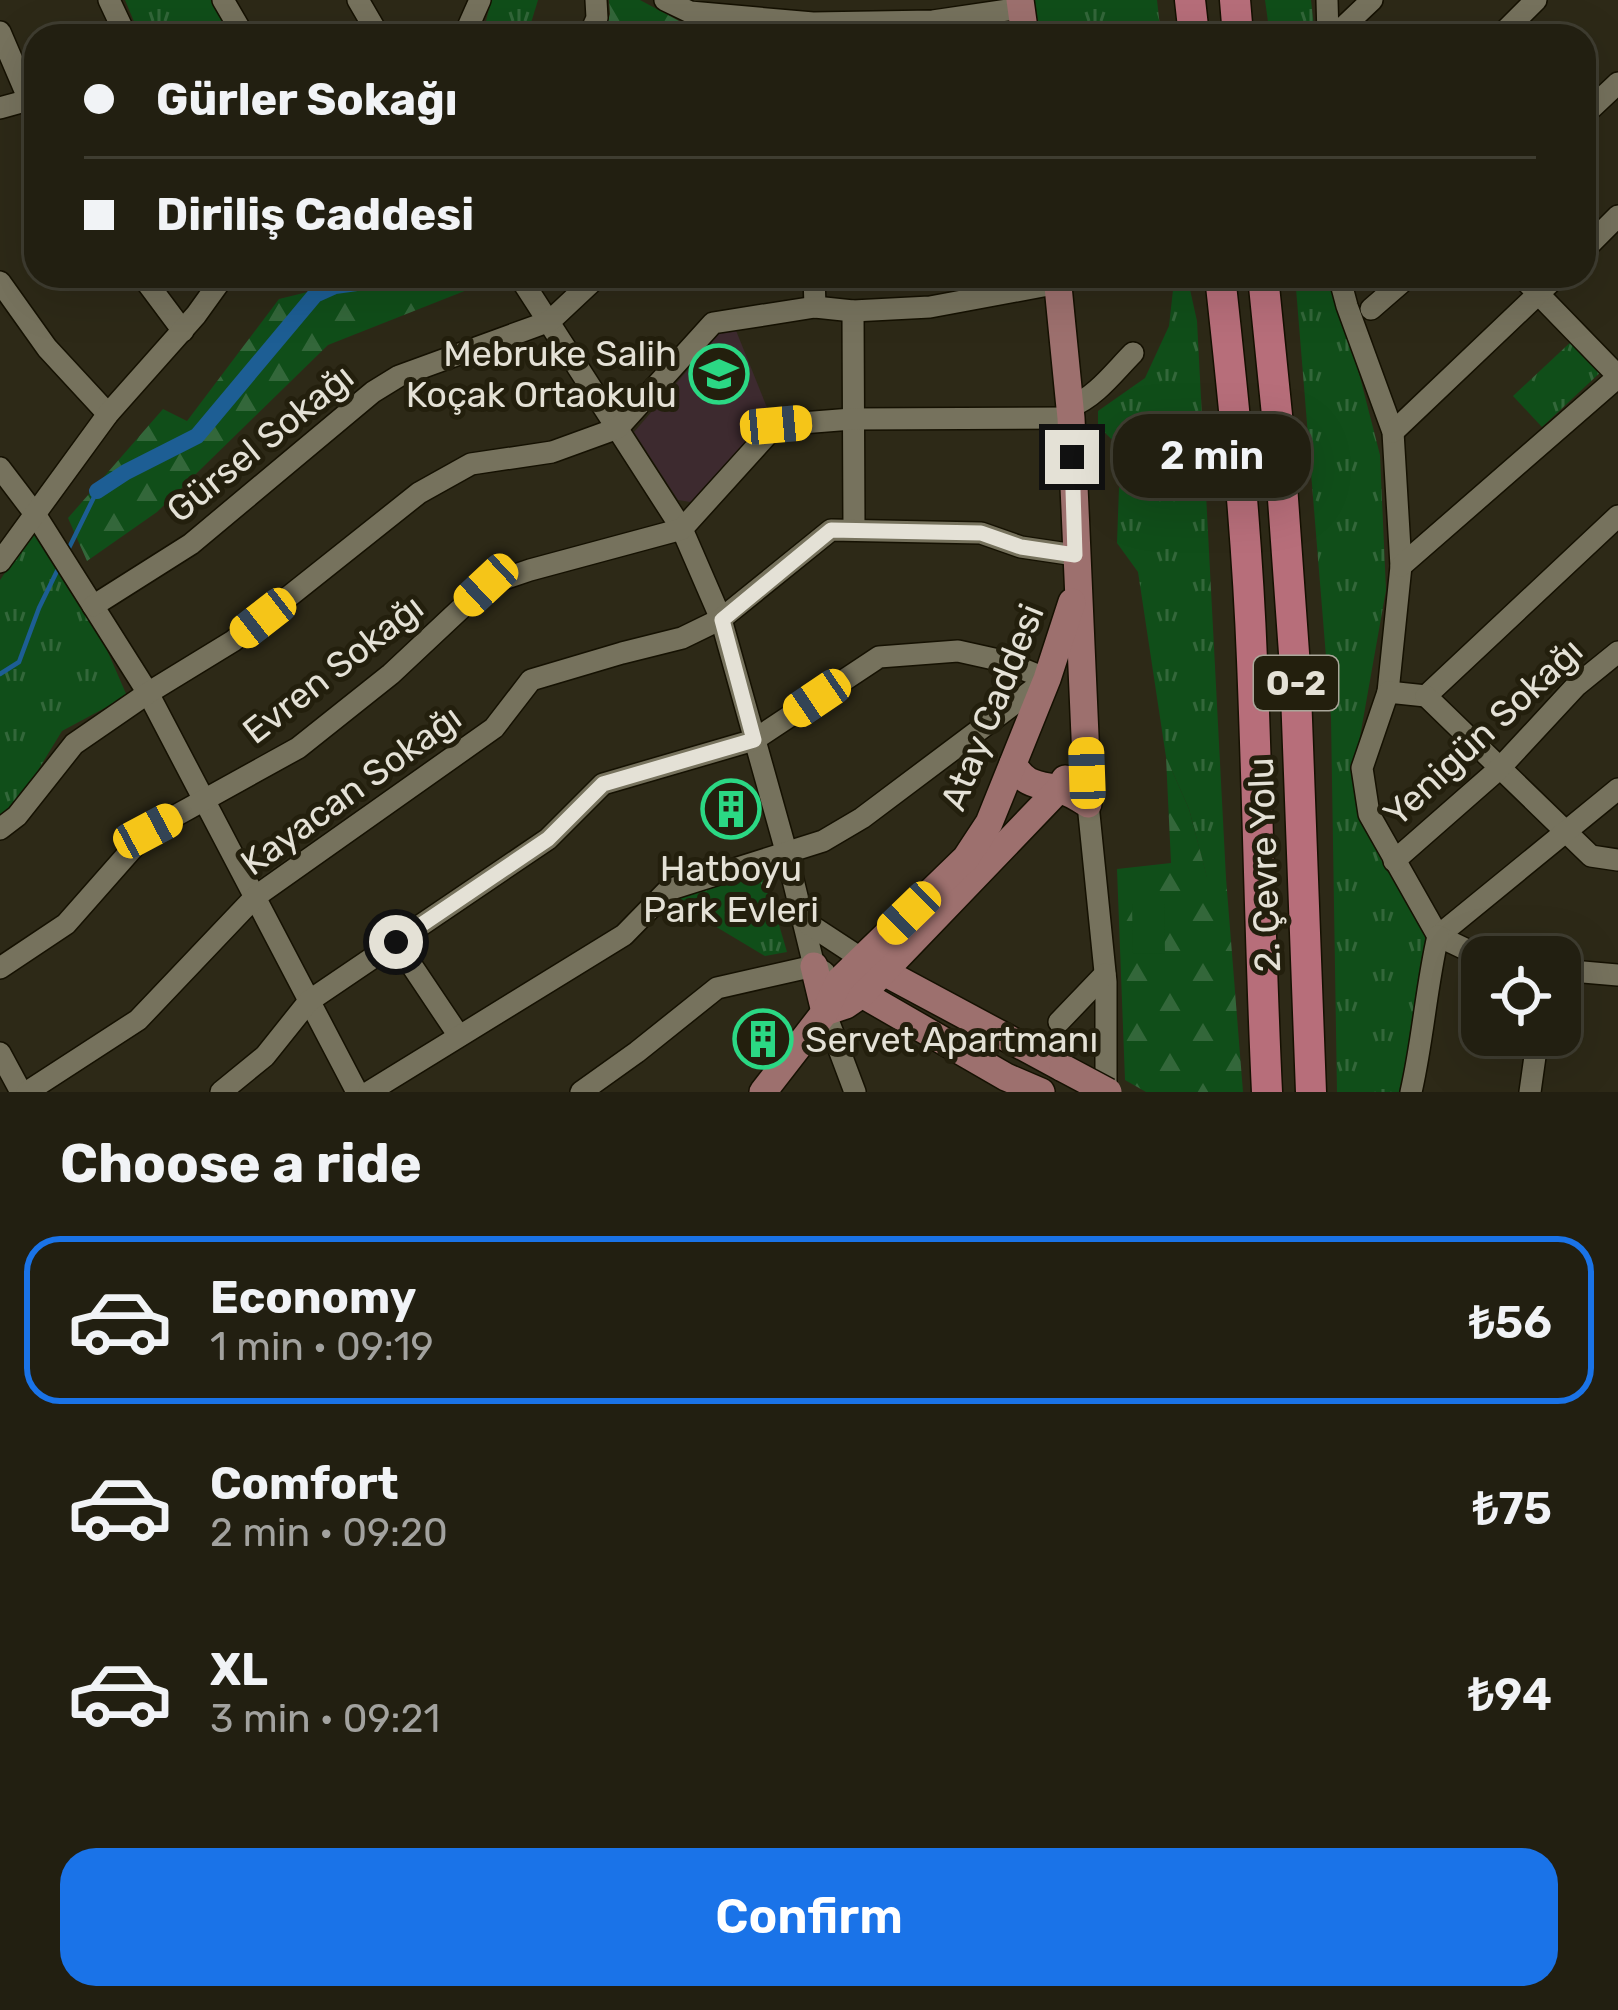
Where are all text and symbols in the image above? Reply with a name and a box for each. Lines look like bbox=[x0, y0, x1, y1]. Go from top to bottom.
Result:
text: Gürler Sokağı bbox=[156, 73, 458, 126]
text: Diriliş Caddesi bbox=[156, 188, 474, 241]
place label: Mebruke Salih Koçak Ortaokulu bbox=[406, 332, 677, 416]
school or university icon: Mebruke Salih Koçak Ortaokulu bbox=[688, 343, 750, 405]
street label: Gürsel Sokağı bbox=[158, 355, 362, 531]
car bbox=[739, 404, 813, 446]
callout: 2 min bbox=[1114, 415, 1312, 499]
route end bbox=[1045, 430, 1099, 484]
text: 2 min bbox=[1160, 433, 1264, 479]
car bbox=[447, 547, 525, 623]
car bbox=[224, 582, 302, 654]
street label: Evren Sokağı bbox=[234, 585, 432, 753]
street label: Atay Caddesi bbox=[931, 598, 1053, 816]
street label: Yenigün Sokağı bbox=[1375, 629, 1591, 835]
road number: O-2 bbox=[1254, 656, 1338, 710]
car bbox=[777, 663, 857, 733]
street label: Kayacan Sokağı bbox=[233, 696, 469, 884]
car bbox=[1068, 736, 1106, 810]
street label: 2. Çevre Yolu bbox=[1239, 757, 1289, 973]
building icon: Hatboyu Park Evleri bbox=[700, 778, 762, 840]
car bbox=[108, 798, 188, 864]
place label: Hatboyu Park Evleri bbox=[643, 847, 819, 931]
car bbox=[871, 875, 947, 951]
route start bbox=[369, 915, 423, 969]
map controls bbox=[1461, 936, 1581, 1056]
button: locate bbox=[1461, 936, 1581, 1056]
building icon: Servet Apartmanı bbox=[732, 1008, 794, 1070]
place label: Servet Apartmanı bbox=[805, 1018, 1098, 1061]
text: Choose a ride bbox=[60, 1132, 422, 1196]
icon: car bbox=[66, 1266, 174, 1374]
text: Economy bbox=[210, 1271, 416, 1324]
text: ₺56 bbox=[1469, 1296, 1552, 1349]
text: 1 min · 09:19 bbox=[210, 1324, 434, 1370]
icon: car bbox=[66, 1452, 174, 1560]
text: Comfort bbox=[210, 1457, 399, 1510]
text: ₺75 bbox=[1473, 1482, 1552, 1535]
text: 2 min · 09:20 bbox=[210, 1510, 448, 1556]
icon: car bbox=[66, 1638, 174, 1746]
text: XL bbox=[210, 1643, 268, 1696]
text: ₺94 bbox=[1468, 1668, 1552, 1721]
text: 3 min · 09:21 bbox=[210, 1696, 440, 1742]
button: Confirm bbox=[60, 1848, 1558, 1986]

